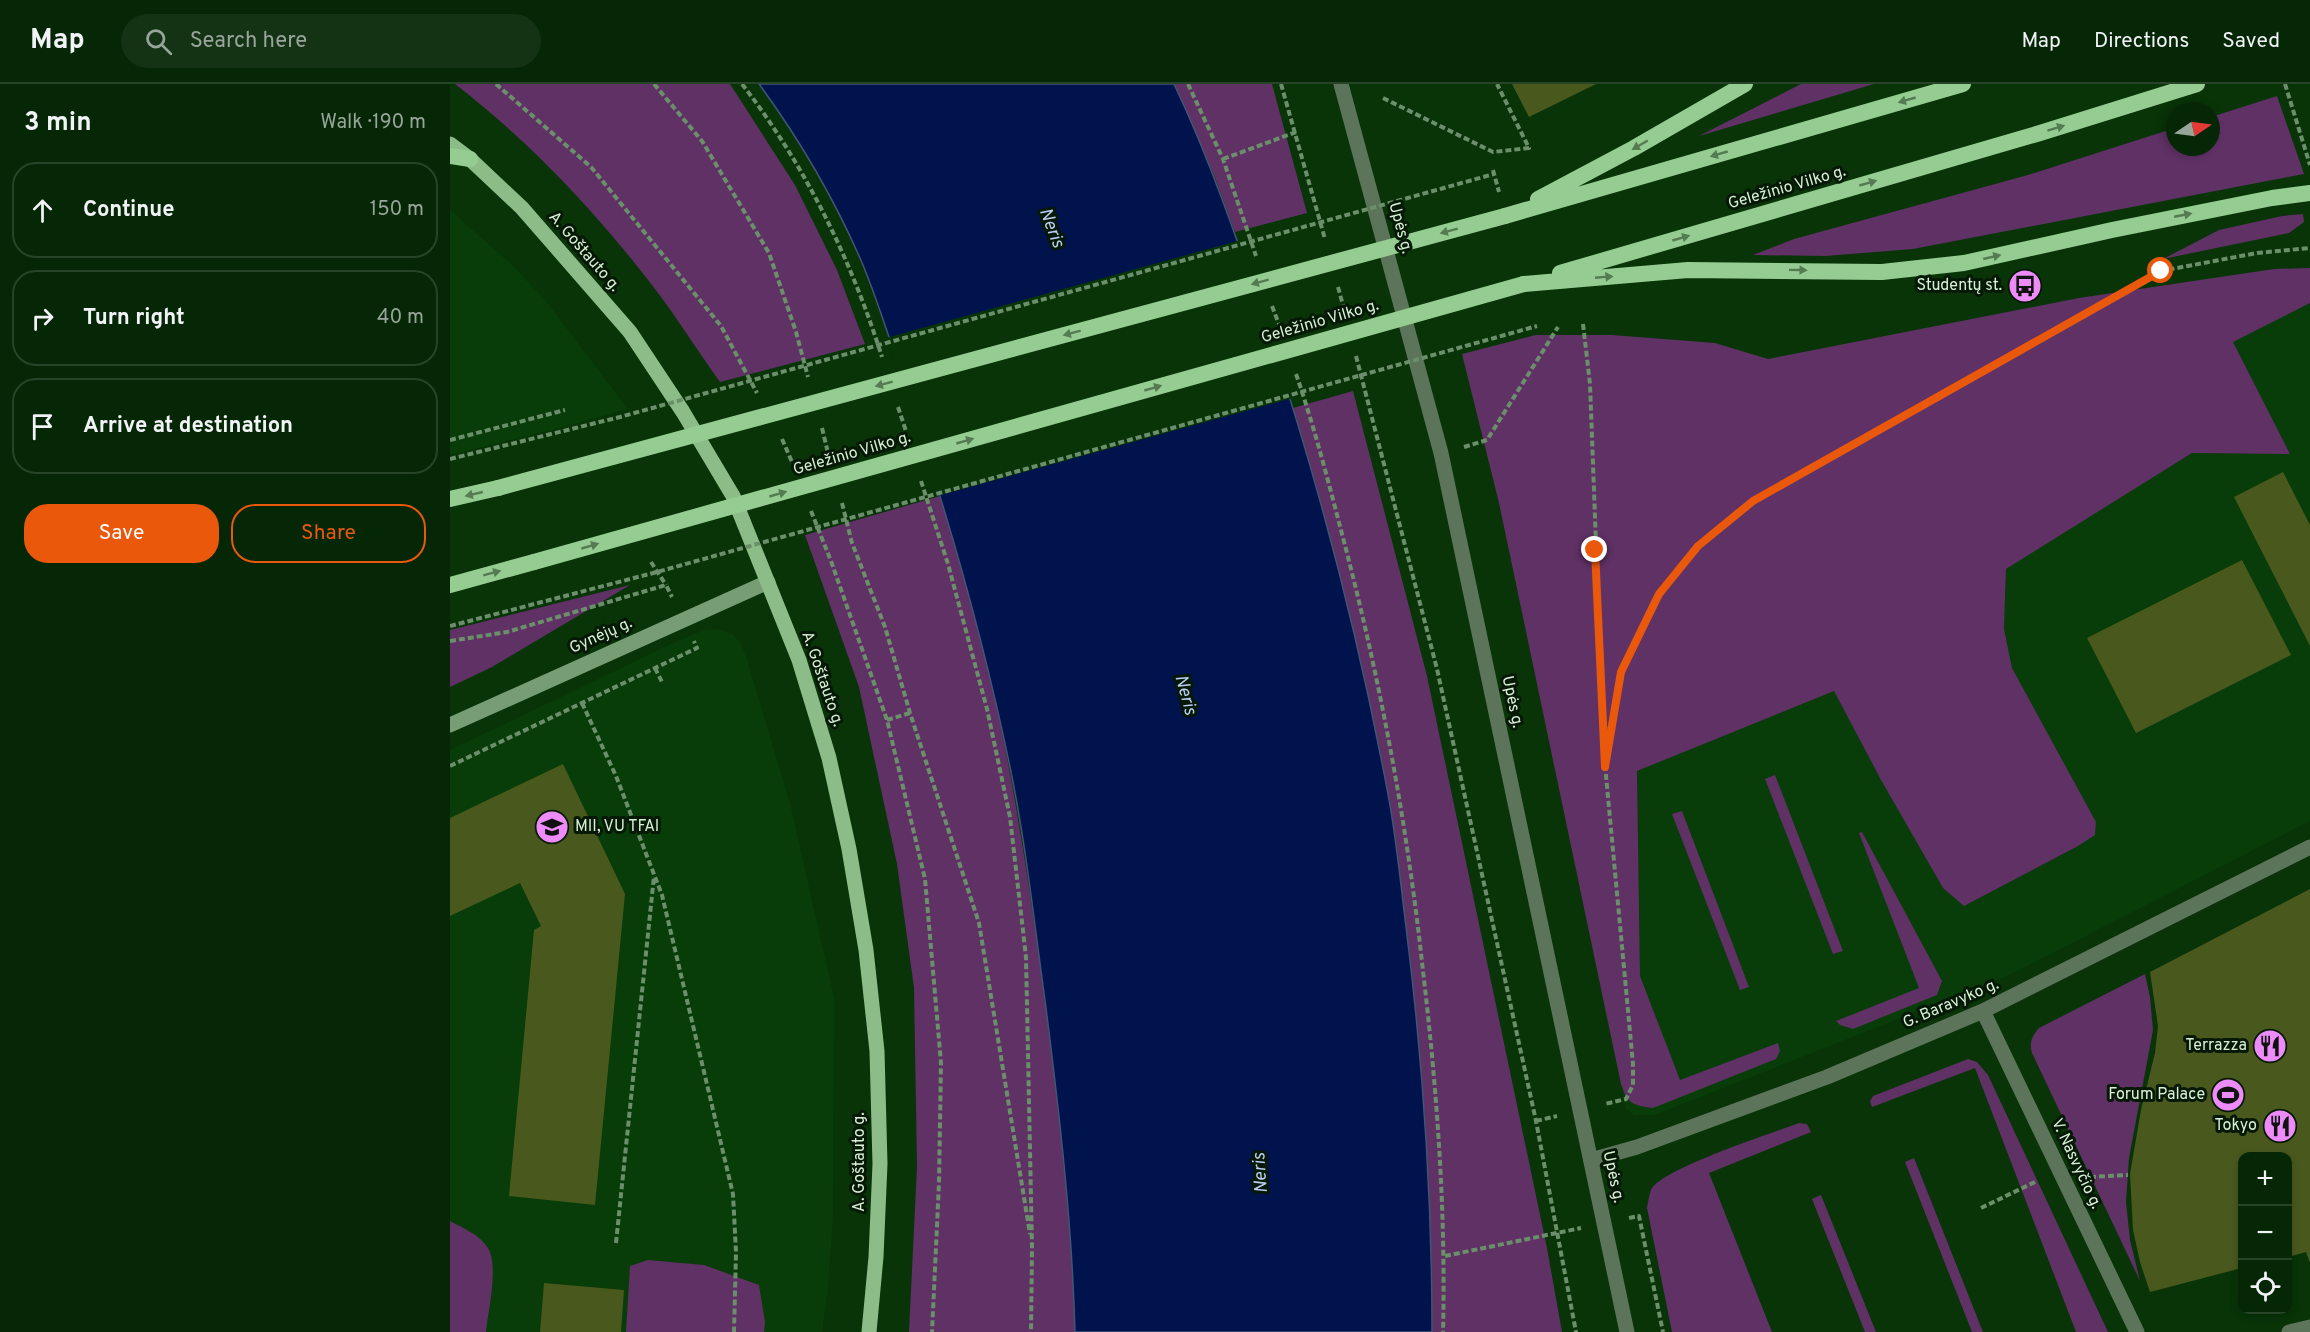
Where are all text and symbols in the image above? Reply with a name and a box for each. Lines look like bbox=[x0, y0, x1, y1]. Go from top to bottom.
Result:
search box bbox=[121, 14, 541, 68]
text: Map bbox=[30, 23, 85, 59]
icon: search bbox=[142, 25, 175, 58]
text: Search here bbox=[190, 28, 307, 55]
text: Map bbox=[2021, 28, 2061, 55]
text: Directions bbox=[2094, 28, 2189, 55]
text: Saved bbox=[2222, 28, 2280, 55]
one-way arrow bbox=[1898, 96, 1916, 105]
north arrow bbox=[2166, 102, 2220, 156]
text: 3 min bbox=[24, 107, 92, 140]
text: Walk · 190 m bbox=[320, 110, 426, 136]
one-way arrow bbox=[2047, 123, 2065, 132]
one-way arrow bbox=[1631, 140, 1648, 150]
one-way arrow bbox=[1710, 150, 1728, 159]
street label: Geležinio Vilko g. bbox=[1726, 162, 1848, 214]
one-way arrow bbox=[1860, 178, 1878, 187]
icon: ahead bbox=[26, 194, 59, 227]
text: Continue bbox=[83, 197, 174, 224]
text: 150 m bbox=[370, 197, 424, 223]
street label: Upės g. bbox=[1384, 200, 1416, 256]
water label: Neris bbox=[1033, 205, 1069, 252]
street label: A. Goštauto g. bbox=[544, 208, 624, 296]
one-way arrow bbox=[2173, 210, 2192, 219]
one-way arrow bbox=[1440, 227, 1458, 236]
one-way arrow bbox=[1672, 233, 1690, 242]
one-way arrow bbox=[1983, 251, 2001, 261]
route start bbox=[2147, 257, 2173, 283]
one-way arrow bbox=[1789, 265, 1808, 275]
bus stop icon: Studentų st. bbox=[2007, 268, 2043, 304]
one-way arrow bbox=[1594, 272, 1613, 282]
place label: Studentų st. bbox=[1916, 276, 2002, 296]
one-way arrow bbox=[1251, 278, 1269, 287]
street label: Geležinio Vilko g. bbox=[1259, 296, 1381, 348]
icon: right bbox=[26, 302, 59, 335]
text: Turn right bbox=[83, 305, 185, 332]
text: 40 m bbox=[377, 305, 424, 331]
one-way arrow bbox=[1063, 329, 1081, 338]
one-way arrow bbox=[875, 380, 893, 389]
one-way arrow bbox=[1144, 383, 1162, 392]
icon: arrive bbox=[26, 410, 59, 443]
text: Arrive at destination bbox=[83, 413, 293, 440]
street label: Geležinio Vilko g. bbox=[791, 428, 913, 480]
one-way arrow bbox=[956, 436, 974, 445]
one-way arrow bbox=[768, 488, 787, 498]
one-way arrow bbox=[465, 489, 483, 499]
button: Save bbox=[24, 504, 219, 563]
button: Share bbox=[231, 504, 426, 563]
route end bbox=[1581, 536, 1607, 562]
one-way arrow bbox=[581, 541, 599, 551]
one-way arrow bbox=[483, 568, 501, 578]
street label: Gynėjų g. bbox=[566, 613, 636, 659]
street label: A. Goštauto g. bbox=[796, 629, 848, 729]
water label: Neris bbox=[1169, 672, 1202, 719]
street label: Upės g. bbox=[1497, 674, 1527, 730]
school or university icon: MII, VU TFAI bbox=[534, 809, 570, 845]
place label: MII, VU TFAI bbox=[575, 817, 659, 837]
street label: G. Baravyko g. bbox=[1900, 975, 2002, 1033]
restaurant icon: Terrazza bbox=[2252, 1028, 2288, 1064]
place label: Terrazza bbox=[2185, 1036, 2247, 1056]
sports icon: Forum Palace bbox=[2210, 1077, 2246, 1113]
place label: Forum Palace bbox=[2108, 1085, 2205, 1105]
restaurant icon: Tokyo bbox=[2262, 1108, 2298, 1144]
street label: A. Goštauto g. bbox=[850, 1112, 870, 1212]
street label: V. Nasvyčio g. bbox=[2046, 1116, 2106, 1212]
place label: Tokyo bbox=[2215, 1116, 2257, 1136]
street label: Upės g. bbox=[1598, 1149, 1628, 1205]
water label: Neris bbox=[1248, 1151, 1274, 1194]
map controls bbox=[2238, 1152, 2292, 1314]
button: + bbox=[2238, 1152, 2292, 1206]
button: − bbox=[2238, 1206, 2292, 1260]
button: locate bbox=[2238, 1260, 2292, 1314]

